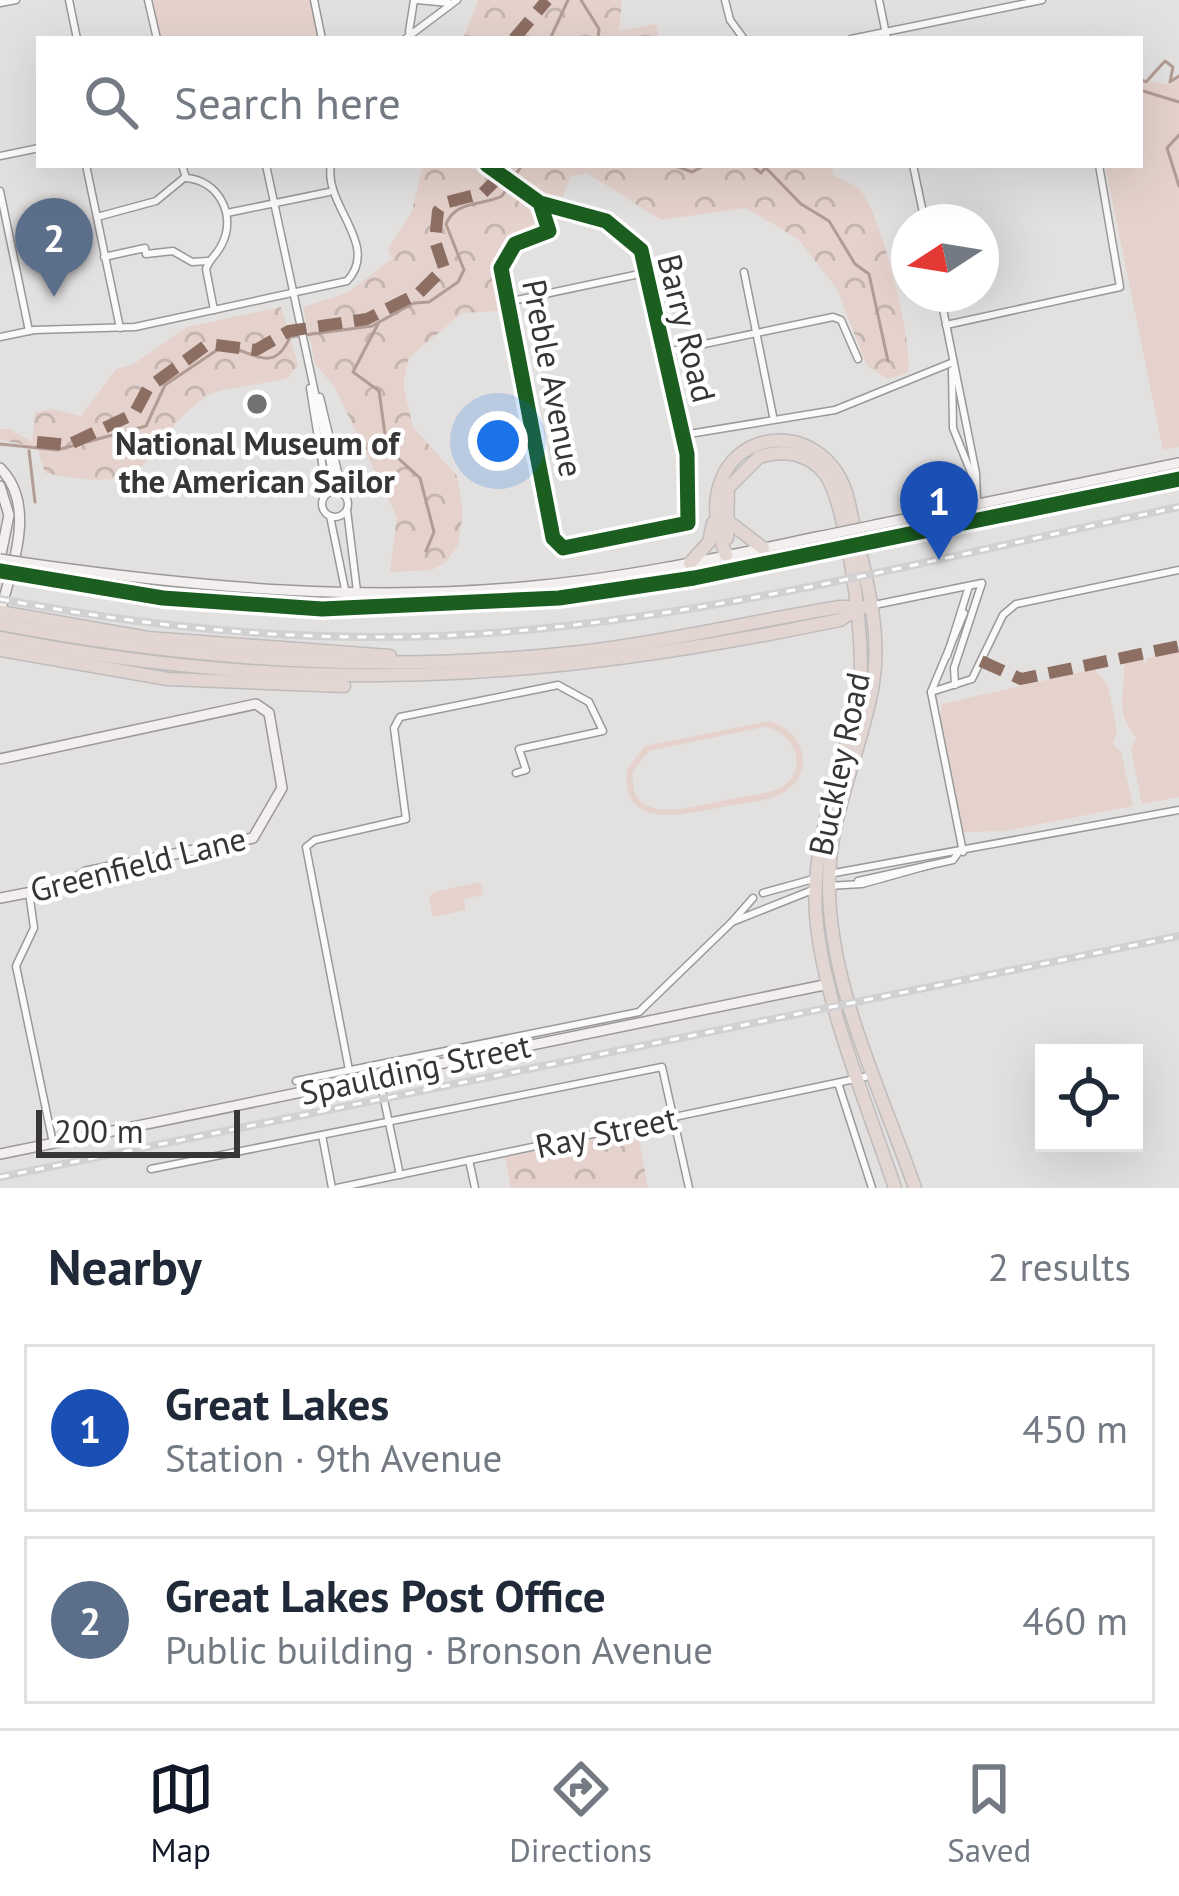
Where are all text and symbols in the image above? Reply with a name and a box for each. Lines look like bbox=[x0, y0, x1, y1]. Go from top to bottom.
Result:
search box bbox=[36, 36, 1143, 168]
icon: search bbox=[78, 69, 144, 135]
text: Search here bbox=[174, 73, 401, 131]
pin: 2 bbox=[15, 198, 93, 297]
north arrow bbox=[891, 204, 999, 312]
street label: Barry Road bbox=[648, 249, 727, 406]
street label: Preble Avenue bbox=[513, 275, 594, 480]
marker: National Museum of the American Sailor bbox=[244, 391, 270, 417]
your location bbox=[468, 411, 528, 471]
place label: National Museum of the American Sailor bbox=[115, 421, 401, 502]
pin: 1 bbox=[900, 461, 978, 560]
street label: Buckley Road bbox=[798, 668, 879, 859]
street label: Greenfield Lane bbox=[25, 816, 250, 911]
street label: Spaulding Street bbox=[296, 1023, 534, 1114]
map controls bbox=[1035, 1044, 1143, 1152]
button: locate bbox=[1035, 1044, 1143, 1152]
street label: Ray Street bbox=[532, 1096, 680, 1167]
scale bar bbox=[36, 1104, 240, 1157]
text: 200 m bbox=[54, 1109, 144, 1152]
text: Nearby bbox=[48, 1233, 202, 1299]
text: 2 results bbox=[988, 1241, 1131, 1292]
text: Great Lakes bbox=[165, 1374, 389, 1432]
text: 1 bbox=[79, 1403, 101, 1454]
text: 450 m bbox=[1022, 1403, 1128, 1454]
text: Station · 9th Avenue bbox=[165, 1432, 502, 1483]
text: Great Lakes Post Office bbox=[165, 1566, 606, 1624]
text: 2 bbox=[79, 1595, 101, 1646]
text: 460 m bbox=[1022, 1595, 1128, 1646]
text: Public building · Bronson Avenue bbox=[165, 1624, 713, 1675]
tab: Map bbox=[148, 1756, 214, 1871]
tab: Directions bbox=[509, 1756, 652, 1871]
tab: Saved bbox=[947, 1756, 1031, 1871]

